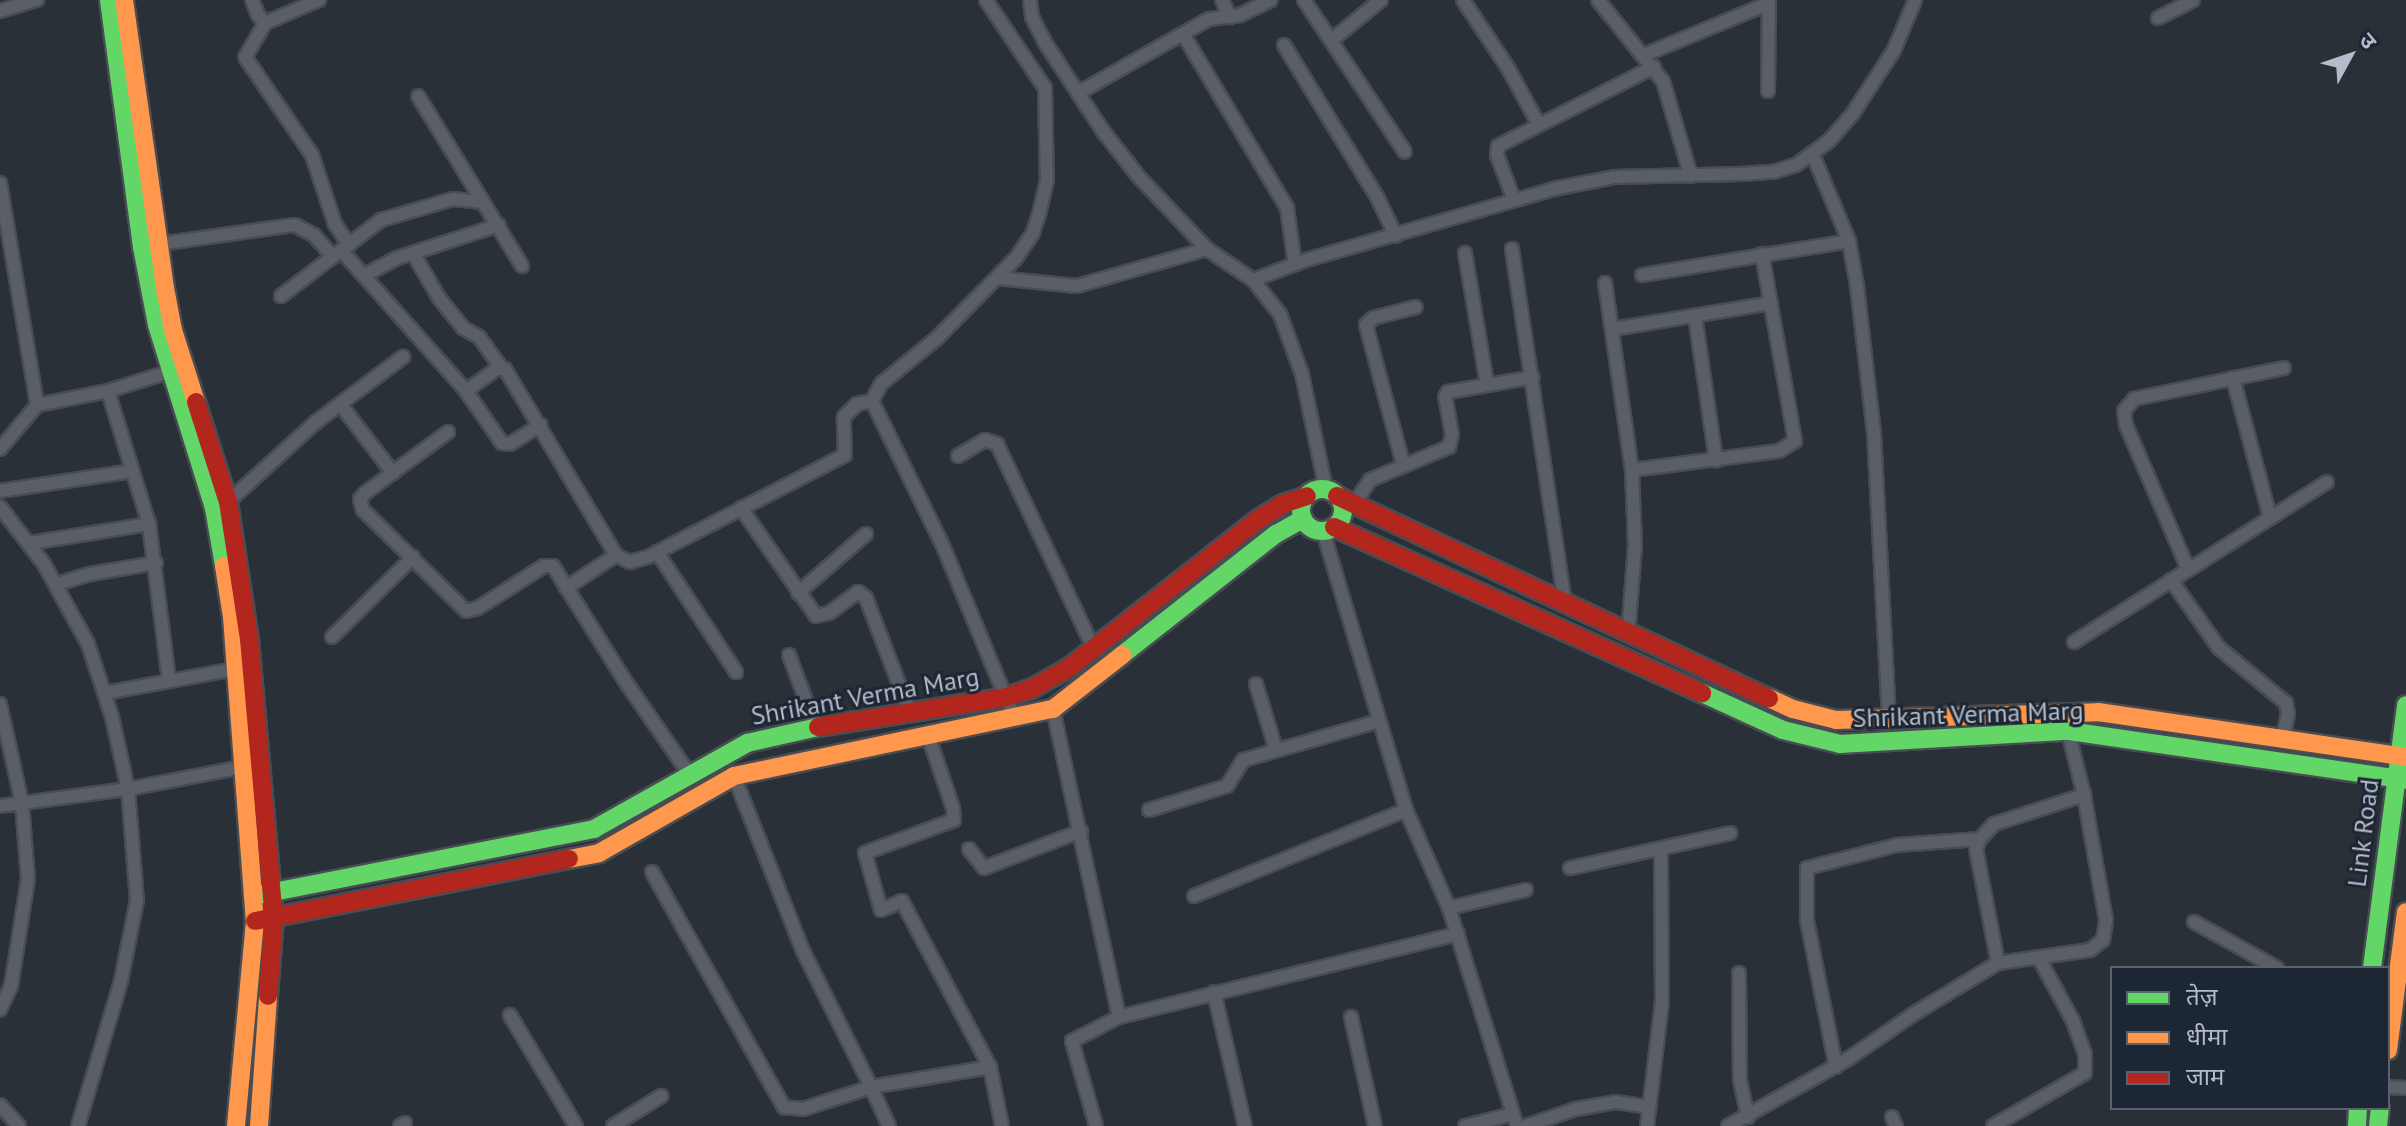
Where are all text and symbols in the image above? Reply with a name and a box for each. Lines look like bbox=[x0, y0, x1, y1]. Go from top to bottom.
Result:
north arrow bbox=[2310, 16, 2390, 96]
text: उ bbox=[2354, 27, 2383, 55]
street label: Shrikant Verma Marg bbox=[748, 661, 982, 731]
street label: Shrikant Verma Marg bbox=[1852, 694, 2084, 734]
street label: Link Road bbox=[2341, 777, 2385, 889]
legend bbox=[2110, 966, 2390, 1110]
text: तेज़ bbox=[2186, 981, 2218, 1012]
text: धीमा bbox=[2186, 1021, 2228, 1052]
text: जाम bbox=[2186, 1061, 2224, 1092]

